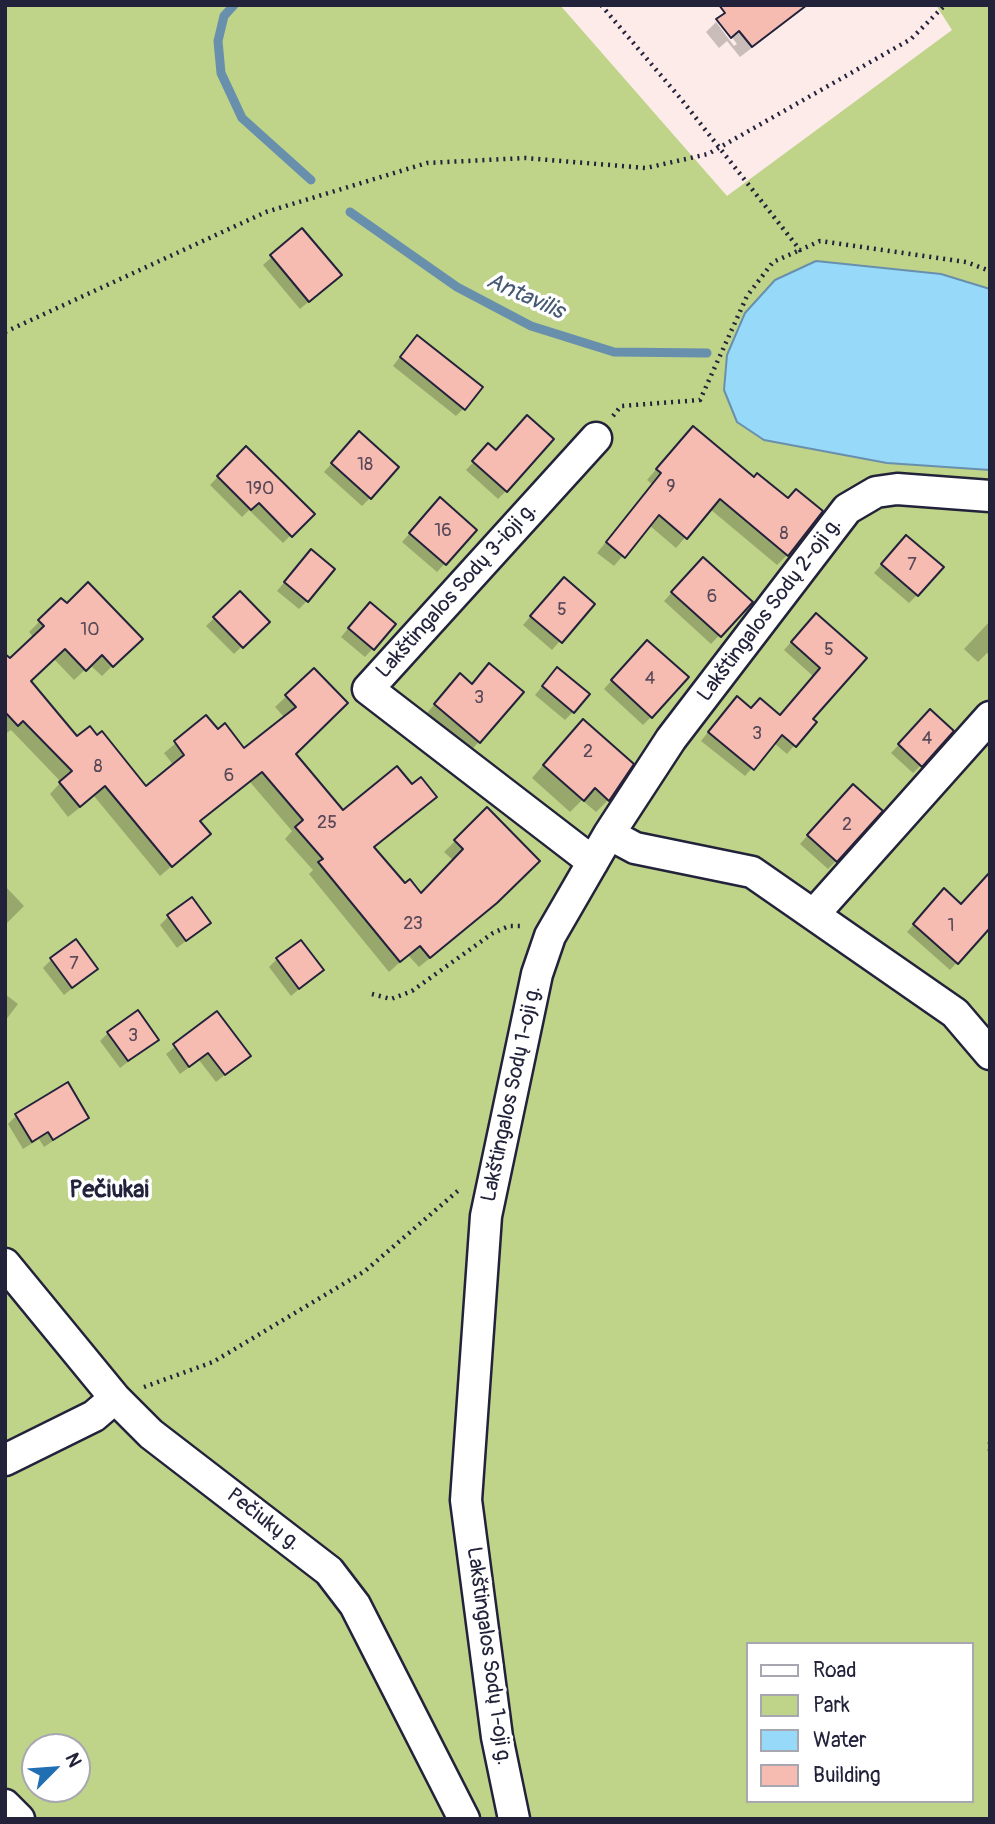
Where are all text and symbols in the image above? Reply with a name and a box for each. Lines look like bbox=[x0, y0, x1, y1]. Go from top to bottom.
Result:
water label: Antavilis bbox=[482, 268, 568, 326]
house number: 18 bbox=[357, 454, 373, 476]
house number: 9 bbox=[666, 476, 676, 498]
house number: 190 bbox=[246, 478, 274, 500]
street label: Lakštingalos Sodų 3-ioji g. bbox=[372, 498, 542, 684]
street label: Lakštingalos Sodų 2-oji g. bbox=[693, 513, 847, 707]
house number: 16 bbox=[434, 520, 452, 542]
house number: 8 bbox=[779, 523, 789, 545]
house number: 7 bbox=[907, 554, 917, 576]
house number: 6 bbox=[707, 586, 717, 608]
house number: 5 bbox=[557, 599, 567, 621]
house number: 10 bbox=[80, 619, 100, 641]
house number: 5 bbox=[824, 639, 834, 661]
house number: 4 bbox=[645, 668, 655, 690]
house number: 3 bbox=[474, 687, 484, 709]
house number: 3 bbox=[752, 723, 762, 745]
house number: 4 bbox=[922, 728, 932, 750]
house number: 2 bbox=[583, 741, 593, 763]
house number: 8 bbox=[93, 756, 103, 778]
house number: 6 bbox=[224, 765, 234, 787]
house number: 25 bbox=[317, 812, 337, 834]
house number: 2 bbox=[842, 814, 852, 836]
house number: 23 bbox=[403, 913, 423, 935]
house number: 1 bbox=[947, 915, 955, 937]
house number: 7 bbox=[69, 953, 79, 975]
street label: Lakštingalos Sodų 1-oji g. bbox=[477, 984, 547, 1204]
house number: 3 bbox=[128, 1025, 138, 1047]
district label: Pečiukai bbox=[69, 1177, 149, 1205]
street label: Pečiukų g. bbox=[221, 1483, 305, 1557]
street label: Lakštingalos Sodų 1-oji g. bbox=[460, 1545, 516, 1767]
legend bbox=[746, 1642, 974, 1803]
text: Road bbox=[813, 1657, 857, 1684]
text: Park bbox=[813, 1692, 850, 1719]
text: Water bbox=[813, 1727, 866, 1754]
north arrow bbox=[21, 1733, 91, 1803]
text: N bbox=[60, 1749, 87, 1771]
text: Building bbox=[813, 1762, 880, 1789]

